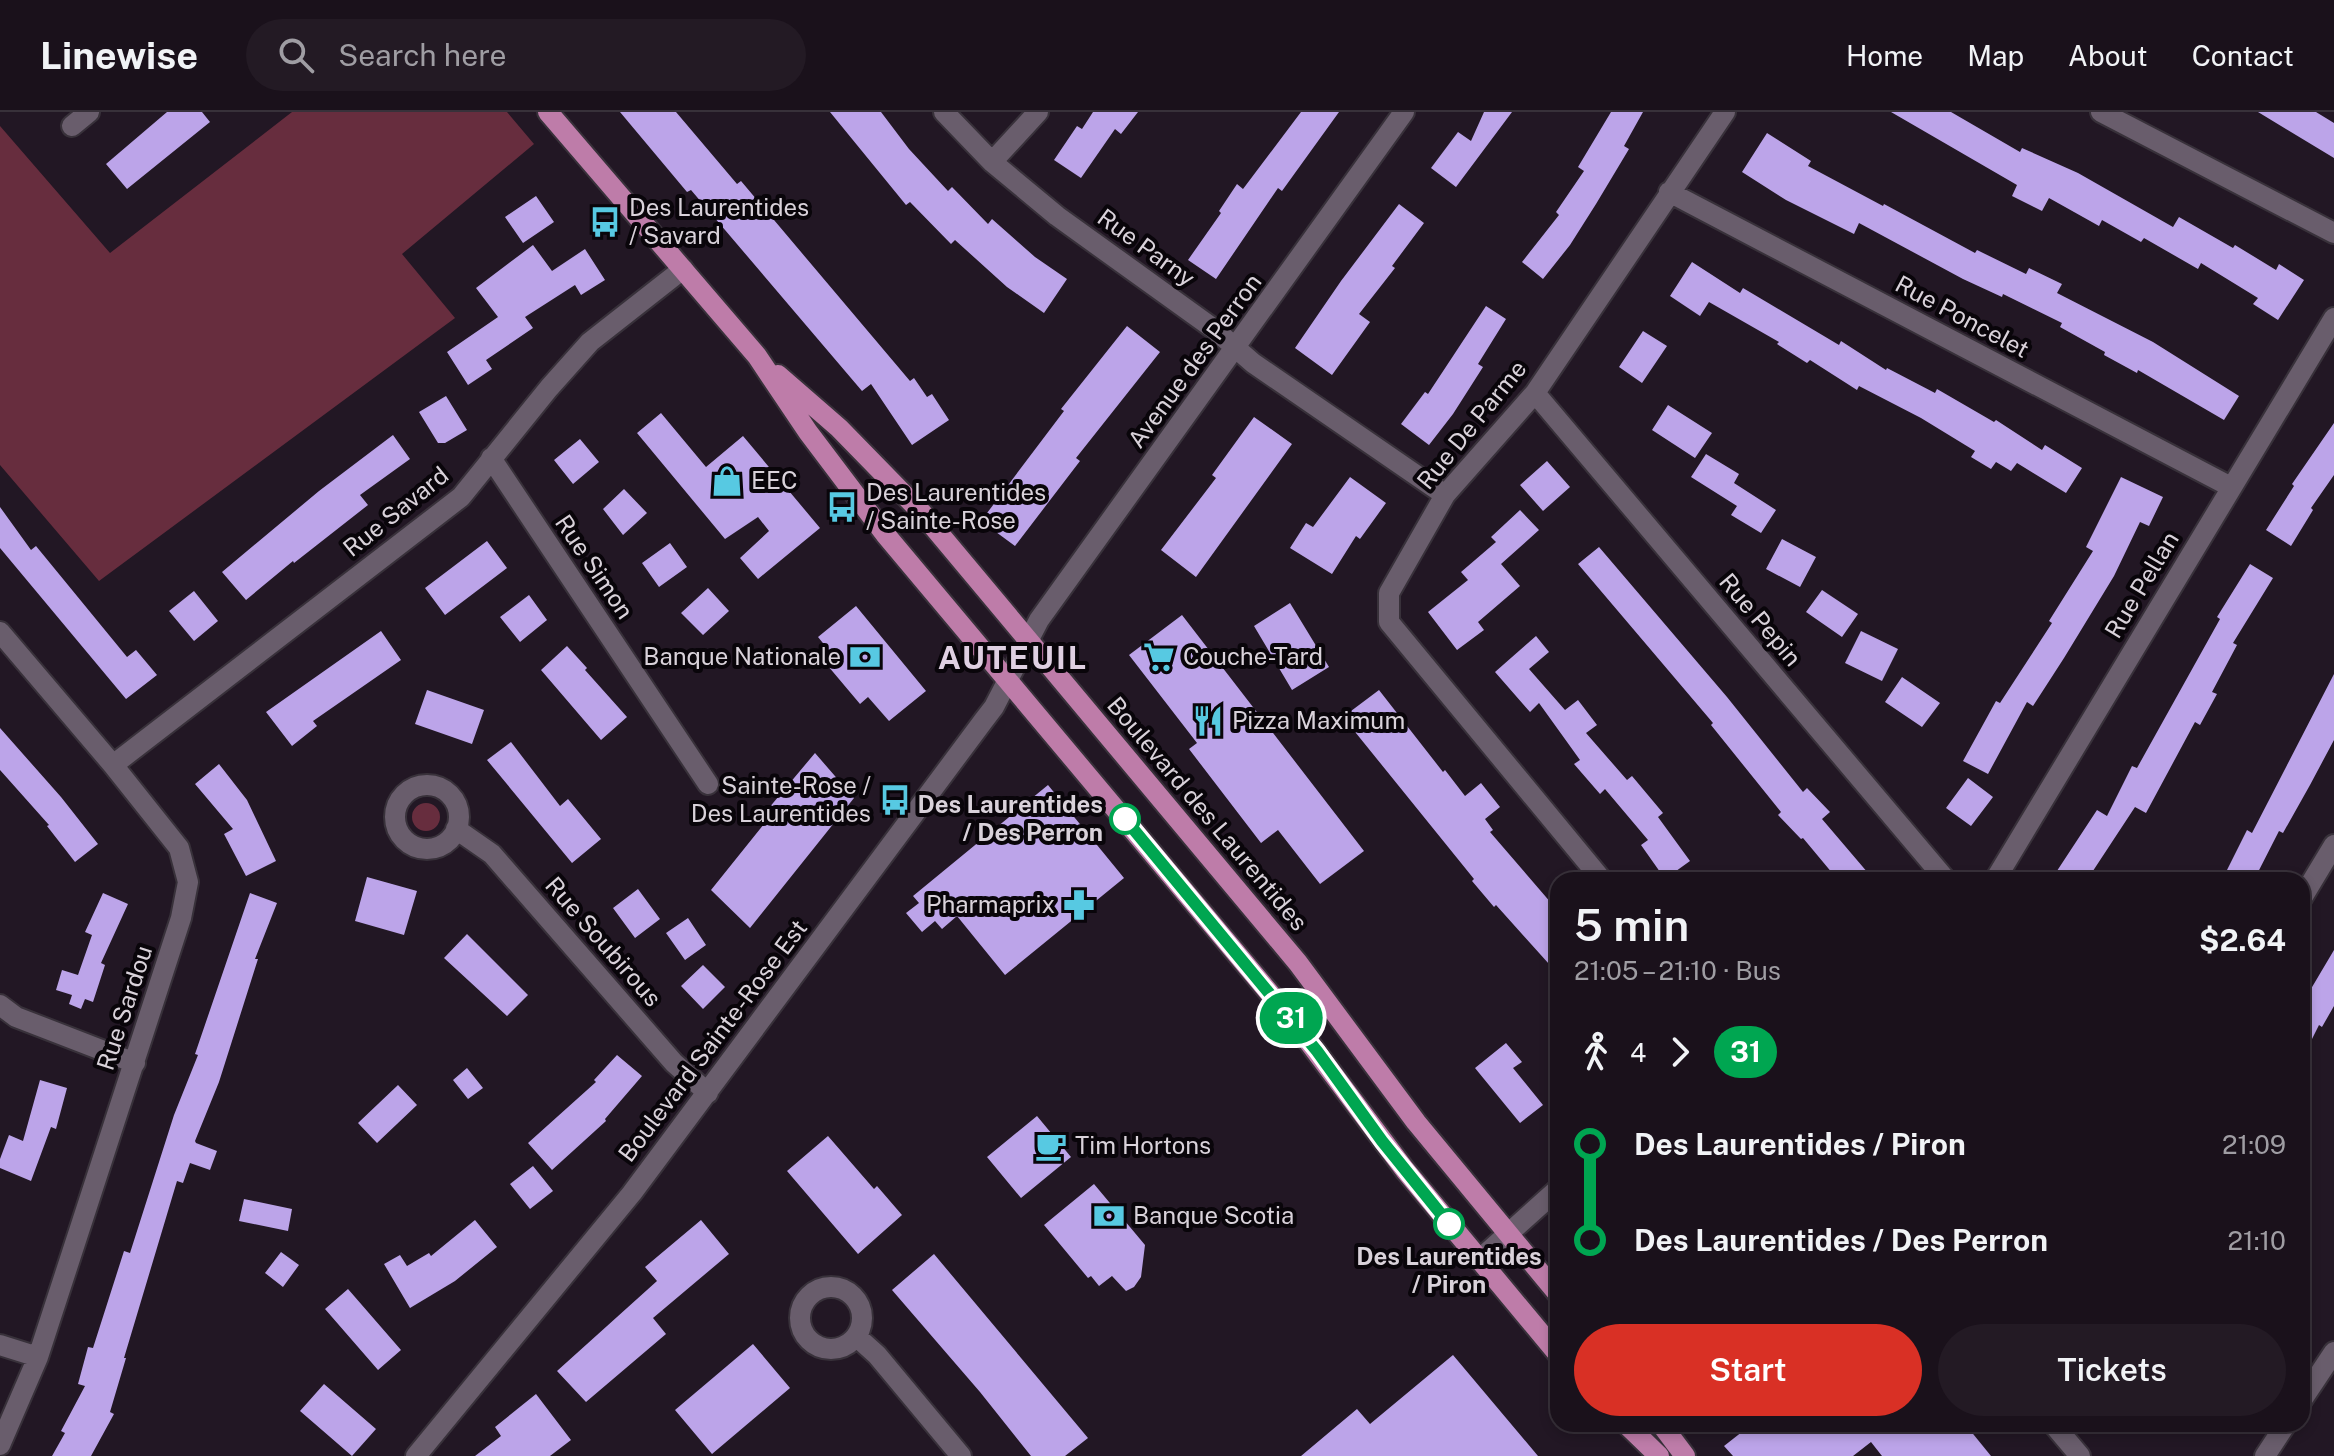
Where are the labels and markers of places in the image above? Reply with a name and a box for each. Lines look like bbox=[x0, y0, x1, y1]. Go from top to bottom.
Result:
place label: Des Laurentides / Savard bbox=[629, 193, 809, 249]
bus stop icon: Des Laurentides / Savard bbox=[588, 205, 622, 239]
shop icon: EEC bbox=[710, 464, 744, 498]
place label: EEC bbox=[751, 466, 797, 494]
place label: Des Laurentides / Sainte-Rose bbox=[866, 478, 1046, 534]
bus stop icon: Des Laurentides / Sainte-Rose bbox=[825, 490, 859, 524]
bank icon: Banque Nationale bbox=[848, 640, 882, 674]
supermarket icon: Couche-Tard bbox=[1142, 640, 1176, 674]
place label: Banque Nationale bbox=[643, 642, 841, 670]
place label: Couche-Tard bbox=[1183, 642, 1323, 670]
restaurant icon: Pizza Maximum bbox=[1191, 704, 1225, 738]
place label: Pizza Maximum bbox=[1232, 706, 1405, 734]
place label: Sainte-Rose / Des Laurentides bbox=[691, 771, 872, 827]
bus stop icon: Sainte-Rose / Des Laurentides bbox=[878, 783, 912, 817]
place label: Des Laurentides / Des Perron bbox=[917, 790, 1103, 846]
marker: Des Laurentides / Des Perron bbox=[1110, 804, 1140, 834]
pharmacy icon: Pharmaprix bbox=[1062, 888, 1096, 922]
place label: Pharmaprix bbox=[926, 890, 1055, 918]
cafe icon: Tim Hortons bbox=[1034, 1129, 1068, 1163]
place label: Tim Hortons bbox=[1075, 1131, 1211, 1159]
bank icon: Banque Scotia bbox=[1092, 1199, 1126, 1233]
place label: Banque Scotia bbox=[1133, 1201, 1294, 1229]
marker: Des Laurentides / Piron bbox=[1434, 1209, 1464, 1239]
place label: Des Laurentides / Piron bbox=[1356, 1242, 1542, 1298]

